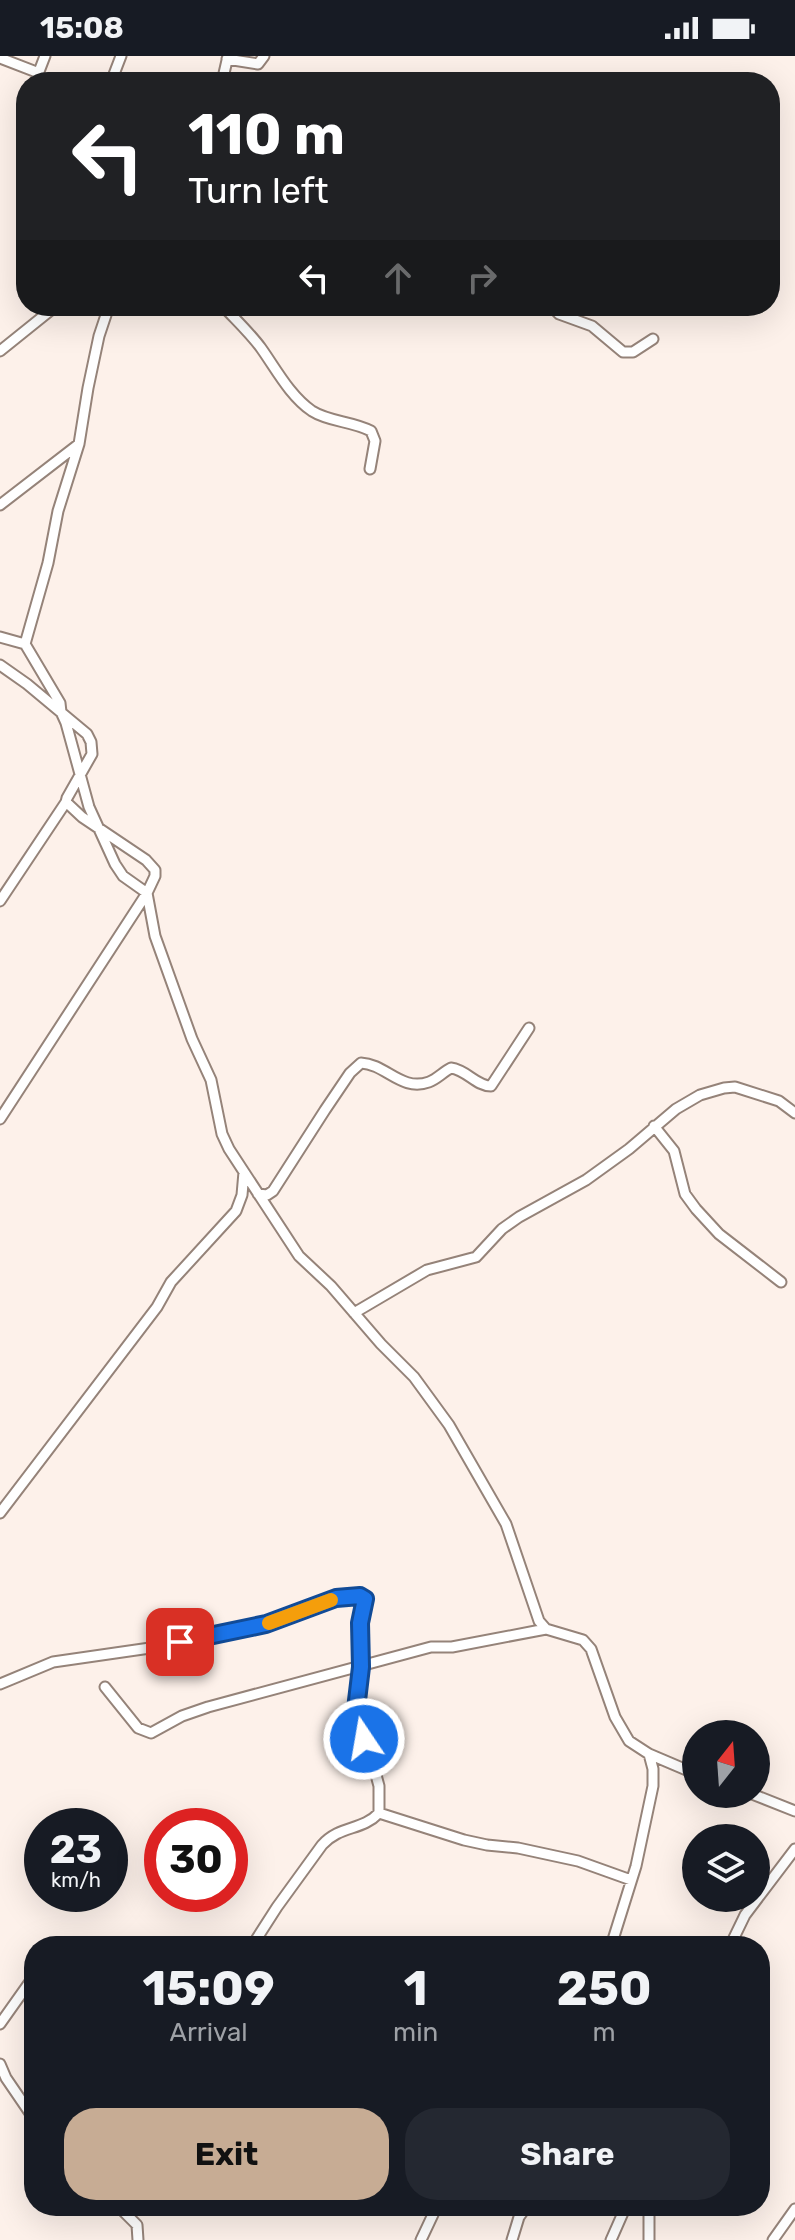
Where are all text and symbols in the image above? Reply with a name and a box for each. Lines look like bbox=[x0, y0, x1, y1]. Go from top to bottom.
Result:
text: 15:08 bbox=[40, 10, 124, 46]
text: 110 m bbox=[188, 102, 345, 168]
icon: left bbox=[56, 104, 160, 208]
text: Turn left bbox=[188, 169, 329, 212]
icon: left bbox=[292, 256, 336, 300]
icon: ahead bbox=[376, 256, 420, 300]
icon: right bbox=[460, 256, 504, 300]
pin bbox=[146, 1608, 214, 1676]
icon: arrive bbox=[158, 1620, 202, 1664]
position arrow bbox=[322, 1697, 406, 1781]
north arrow bbox=[682, 1720, 770, 1808]
map controls bbox=[682, 1720, 770, 1912]
speed limit sign: 30 bbox=[144, 1808, 248, 1912]
button: layers bbox=[682, 1824, 770, 1912]
text: 23 bbox=[50, 1826, 102, 1873]
text: km/h bbox=[51, 1868, 101, 1892]
text: 15:09 bbox=[142, 1960, 275, 2017]
text: 1 bbox=[404, 1960, 428, 2017]
text: 250 bbox=[557, 1960, 652, 2017]
text: Arrival bbox=[170, 2017, 248, 2048]
text: min bbox=[393, 2017, 438, 2048]
text: m bbox=[593, 2017, 616, 2048]
button: Exit bbox=[64, 2108, 389, 2200]
button: Share bbox=[405, 2108, 730, 2200]

